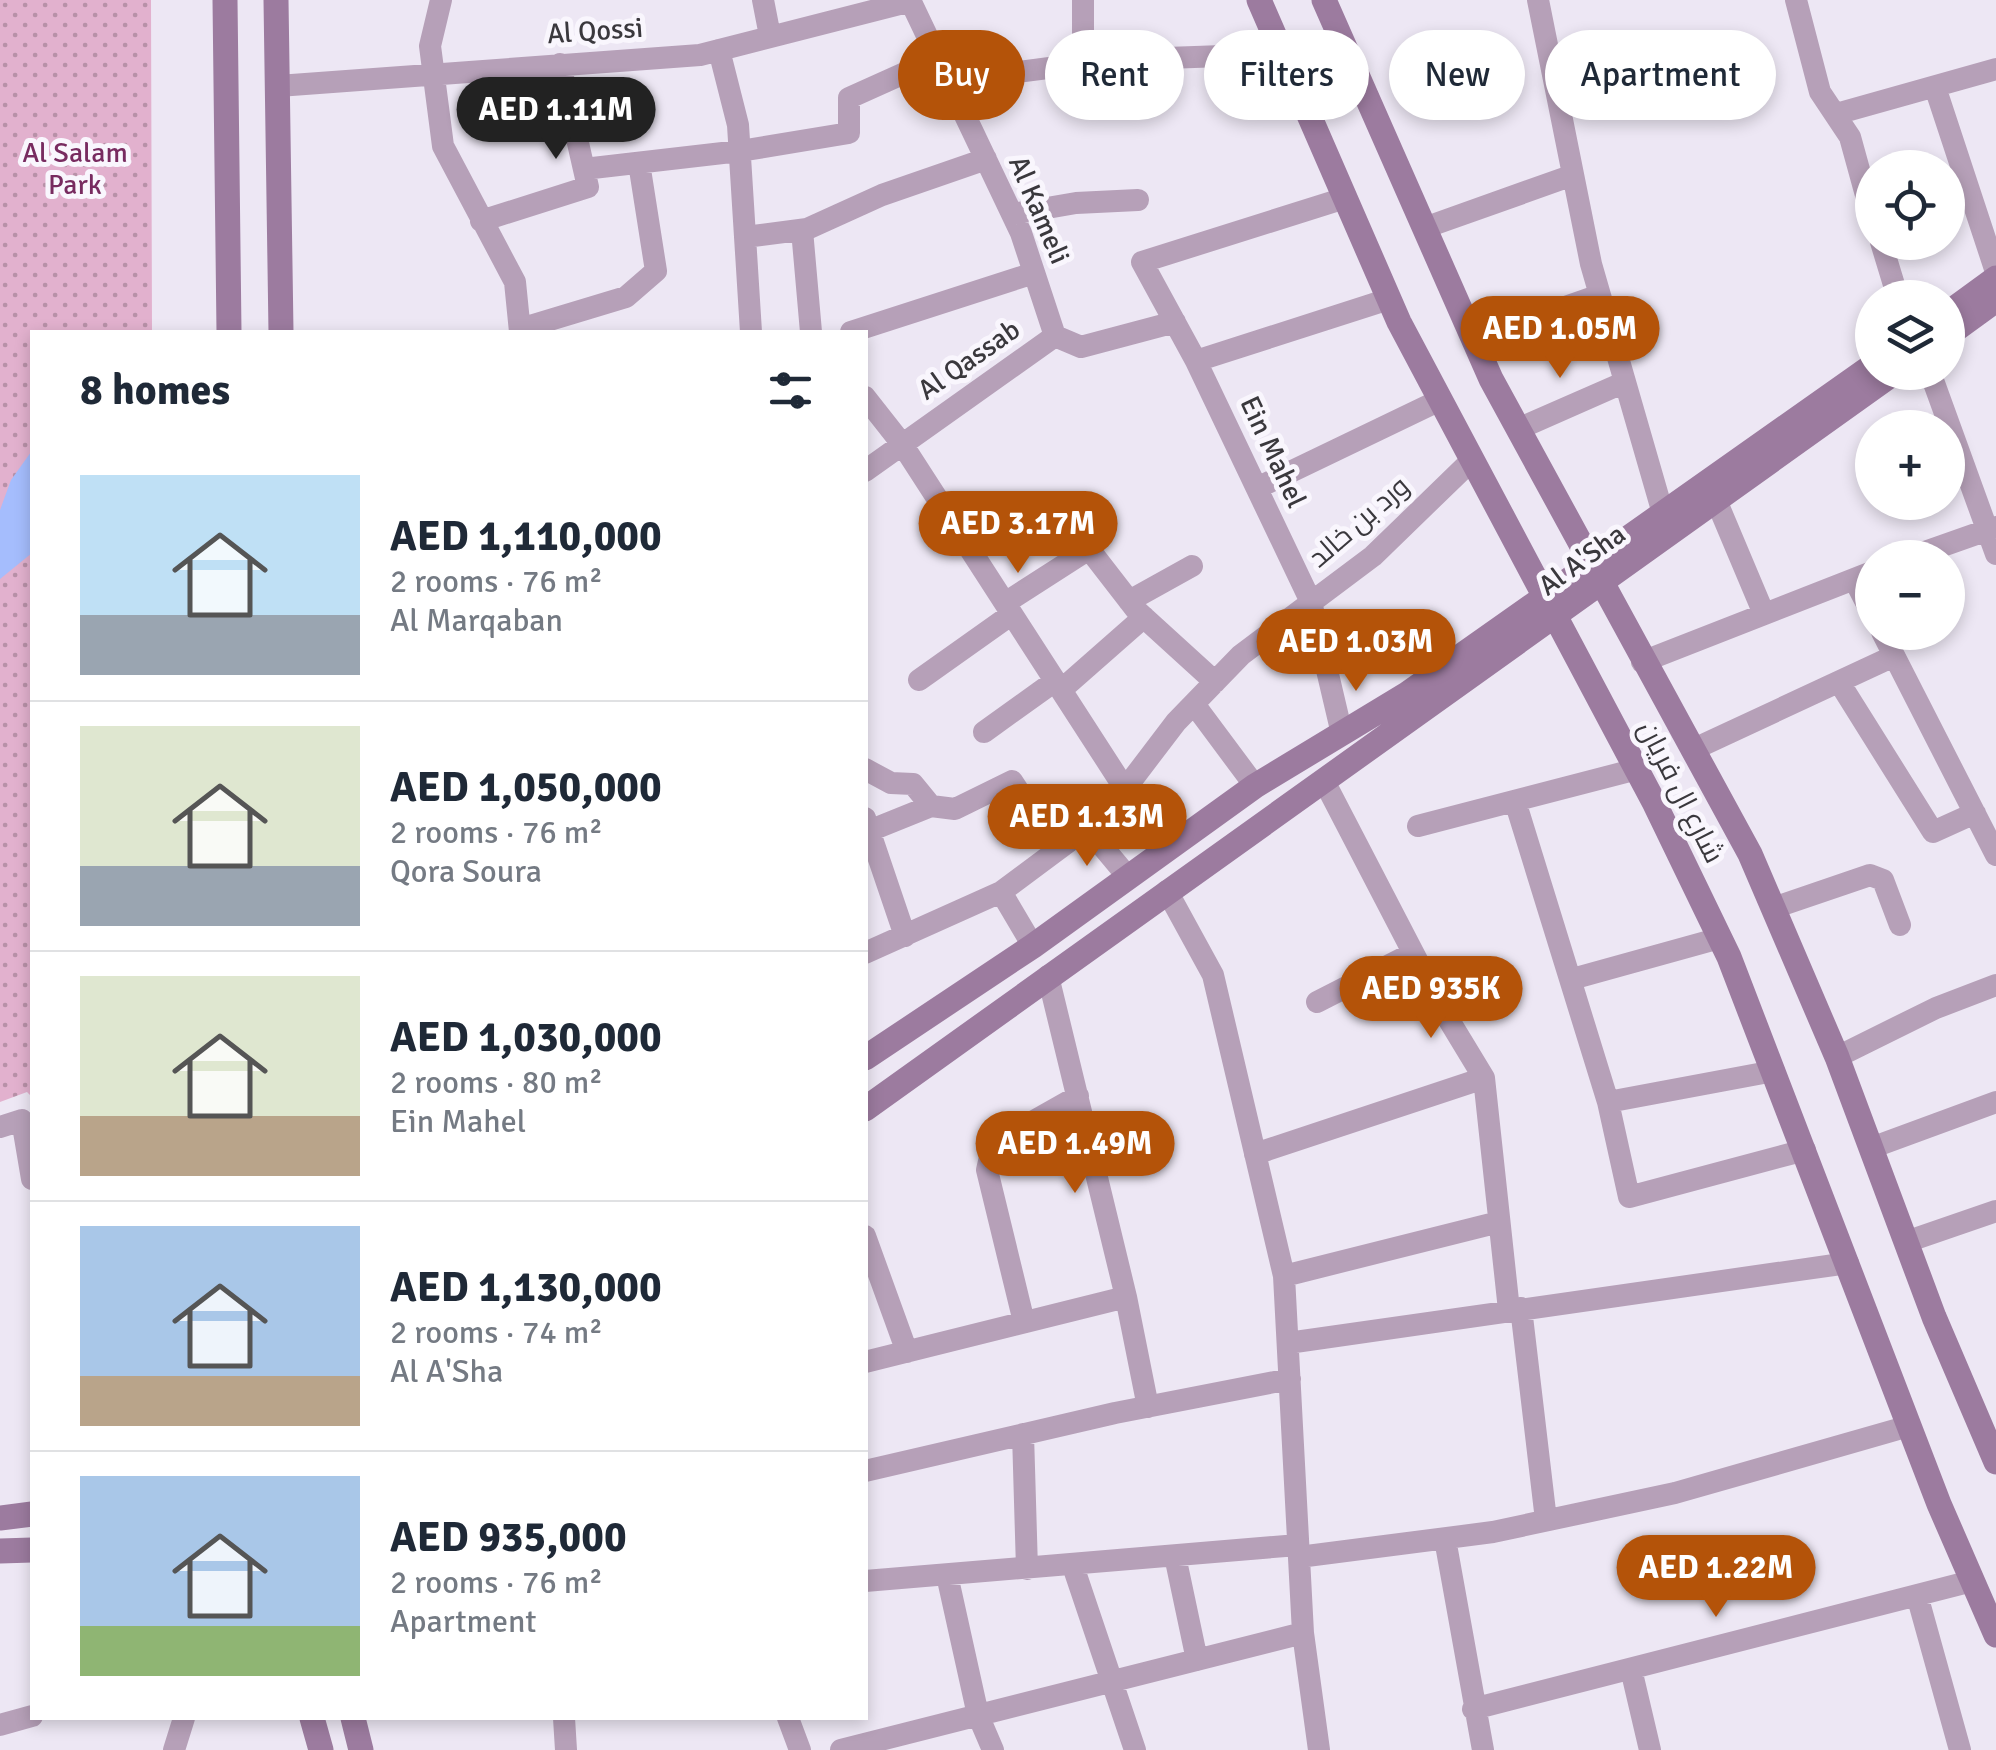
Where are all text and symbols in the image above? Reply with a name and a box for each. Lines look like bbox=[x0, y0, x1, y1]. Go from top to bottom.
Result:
street label: Al Qossi bbox=[546, 11, 644, 51]
chip: Buy bbox=[898, 30, 1025, 120]
chip: Rent bbox=[1045, 30, 1184, 120]
chip: Filters bbox=[1204, 30, 1369, 120]
chip: New bbox=[1389, 30, 1525, 120]
chip: Apartment bbox=[1545, 30, 1776, 120]
pin: AED 1.11M bbox=[442, 77, 670, 162]
text: AED 1.11M bbox=[479, 90, 633, 129]
park label: Al Salam Park bbox=[22, 136, 128, 202]
map controls bbox=[1855, 150, 1965, 650]
button: locate bbox=[1855, 150, 1965, 260]
street label: Al Kameli bbox=[1001, 151, 1077, 269]
button: layers bbox=[1855, 280, 1965, 390]
pin: AED 1.05M bbox=[1446, 296, 1674, 381]
text: AED 1.05M bbox=[1483, 309, 1637, 348]
street label: Al Qassab bbox=[911, 313, 1027, 407]
icon: filters bbox=[763, 363, 818, 418]
text: 8 homes bbox=[80, 365, 230, 416]
street label: Ein Mahel bbox=[1232, 391, 1314, 513]
button: + bbox=[1855, 410, 1965, 520]
street label: ورد بن خالد bbox=[1302, 469, 1416, 575]
pin: AED 3.17M bbox=[904, 491, 1132, 576]
text: AED 3.17M bbox=[941, 504, 1095, 543]
text: AED 1,110,000 bbox=[390, 511, 662, 562]
icon: home bbox=[160, 515, 280, 635]
street label: Al A'Sha bbox=[1532, 517, 1632, 603]
button: − bbox=[1855, 540, 1965, 650]
text: 2 rooms · 76 m² bbox=[390, 562, 603, 601]
text: Al Marqaban bbox=[390, 601, 563, 640]
pin: AED 1.03M bbox=[1242, 609, 1470, 694]
text: AED 1.03M bbox=[1279, 622, 1433, 661]
street label: شارع ال فريان bbox=[1630, 715, 1731, 869]
text: AED 1,050,000 bbox=[390, 762, 662, 813]
icon: home bbox=[160, 766, 280, 886]
pin: AED 1.13M bbox=[973, 784, 1201, 869]
text: AED 1.13M bbox=[1010, 797, 1164, 836]
text: 2 rooms · 76 m² bbox=[390, 813, 603, 852]
text: Qora Soura bbox=[390, 852, 542, 891]
pin: AED 935K bbox=[1328, 956, 1534, 1041]
text: AED 935K bbox=[1362, 969, 1500, 1008]
text: AED 1,030,000 bbox=[390, 1012, 662, 1063]
icon: home bbox=[160, 1016, 280, 1136]
text: 2 rooms · 80 m² bbox=[390, 1063, 603, 1102]
text: Ein Mahel bbox=[390, 1102, 526, 1141]
pin: AED 1.49M bbox=[961, 1111, 1189, 1196]
text: AED 1.49M bbox=[998, 1124, 1152, 1163]
text: AED 1,130,000 bbox=[390, 1262, 662, 1313]
icon: home bbox=[160, 1266, 280, 1386]
text: 2 rooms · 74 m² bbox=[390, 1313, 603, 1352]
text: Al A'Sha bbox=[390, 1352, 503, 1391]
text: AED 935,000 bbox=[390, 1512, 627, 1563]
icon: home bbox=[160, 1516, 280, 1636]
pin: AED 1.22M bbox=[1602, 1535, 1830, 1620]
text: AED 1.22M bbox=[1639, 1548, 1793, 1587]
text: 2 rooms · 76 m² bbox=[390, 1563, 603, 1602]
text: Apartment bbox=[390, 1602, 537, 1641]

